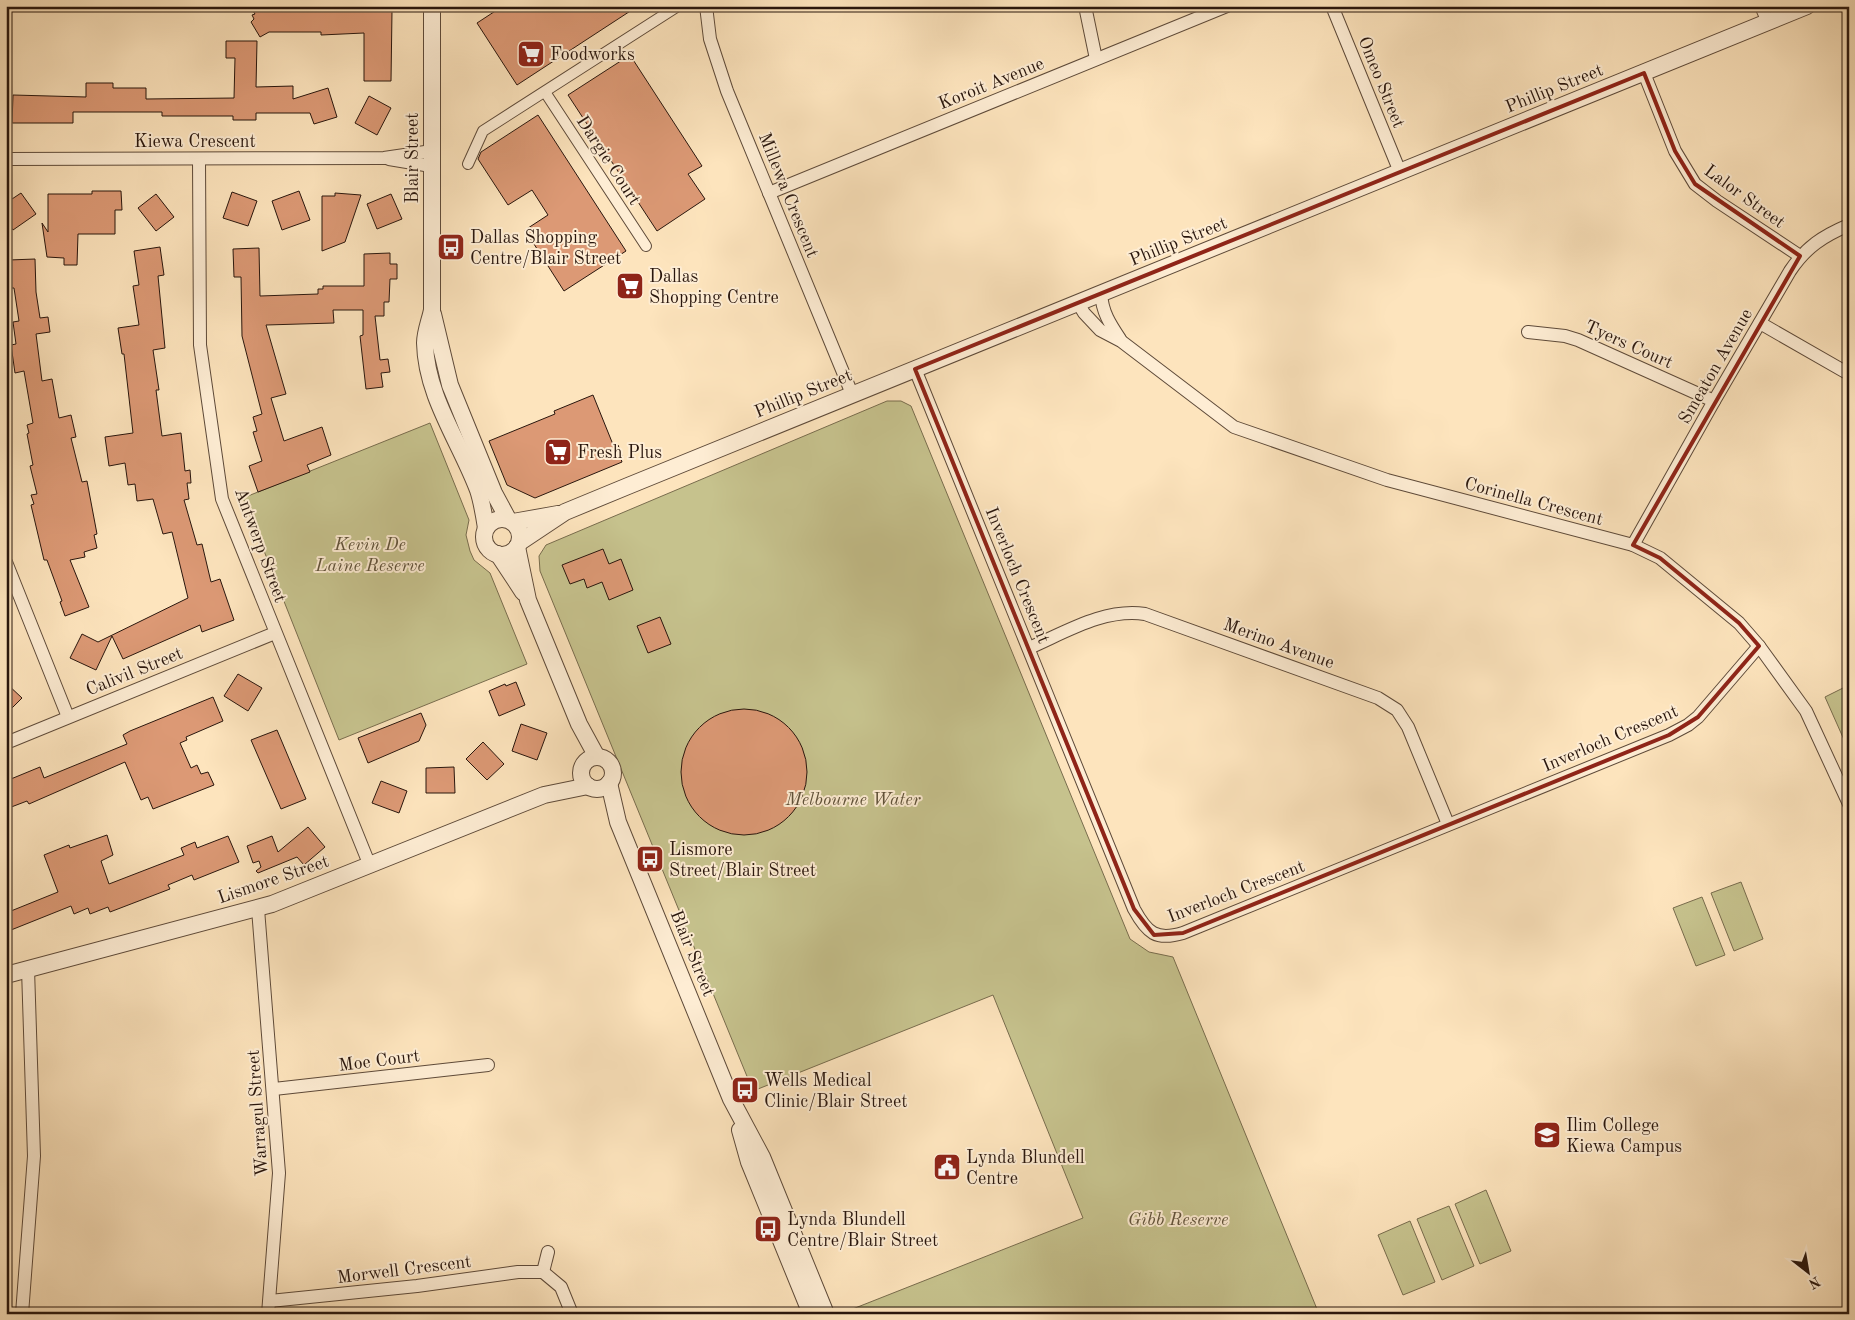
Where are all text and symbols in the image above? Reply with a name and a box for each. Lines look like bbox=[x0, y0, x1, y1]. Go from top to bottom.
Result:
street label: Omeo Street bbox=[1355, 34, 1408, 131]
supermarket icon: Foodworks bbox=[516, 39, 546, 69]
place label: Foodworks bbox=[550, 46, 635, 64]
street label: Koroit Avenue bbox=[936, 55, 1047, 113]
street label: Phillip Street bbox=[1503, 61, 1606, 117]
street label: Blair Street bbox=[404, 112, 422, 204]
street label: Dargie Court bbox=[573, 113, 644, 208]
street label: Millewa Crescent bbox=[755, 130, 821, 260]
street label: Kiewa Crescent bbox=[134, 133, 256, 151]
street label: Lalor Street bbox=[1701, 162, 1788, 232]
street label: Phillip Street bbox=[1127, 214, 1230, 270]
place label: Dallas Shopping Centre/Blair Street bbox=[470, 229, 621, 268]
bus stop icon: Dallas Shopping Centre/Blair Street bbox=[436, 232, 466, 262]
place label: Dallas Shopping Centre bbox=[649, 268, 779, 307]
supermarket icon: Dallas Shopping Centre bbox=[615, 271, 645, 301]
street label: Smeaton Avenue bbox=[1676, 306, 1756, 427]
street label: Tyers Court bbox=[1582, 318, 1675, 372]
street label: Phillip Street bbox=[752, 366, 855, 422]
supermarket icon: Fresh Plus bbox=[543, 437, 573, 467]
place label: Fresh Plus bbox=[577, 444, 662, 462]
street label: Corinella Crescent bbox=[1463, 475, 1605, 529]
street label: Antwerp Street bbox=[231, 486, 289, 605]
street label: Inverloch Crescent bbox=[982, 505, 1053, 646]
park label: Kevin De Laine Reserve bbox=[314, 536, 425, 575]
street label: Merino Avenue bbox=[1221, 616, 1336, 672]
street label: Calivil Street bbox=[83, 644, 185, 700]
street label: Inverloch Crescent bbox=[1540, 702, 1681, 776]
park label: Melbourne Water bbox=[785, 791, 922, 809]
place label: Lismore Street/Blair Street bbox=[669, 841, 816, 880]
bus stop icon: Lismore Street/Blair Street bbox=[635, 844, 665, 874]
street label: Lismore Street bbox=[215, 852, 331, 907]
street label: Inverloch Crescent bbox=[1165, 857, 1307, 926]
street label: Blair Street bbox=[667, 908, 717, 999]
street label: Moe Court bbox=[338, 1047, 421, 1075]
street label: Warragul Street bbox=[245, 1049, 271, 1177]
place label: Wells Medical Clinic/Blair Street bbox=[764, 1072, 907, 1111]
bus stop icon: Wells Medical Clinic/Blair Street bbox=[730, 1075, 760, 1105]
place label: Ilim College Kiewa Campus bbox=[1566, 1117, 1682, 1156]
school or university icon: Ilim College Kiewa Campus bbox=[1532, 1120, 1562, 1150]
place label: Lynda Blundell Centre bbox=[966, 1149, 1085, 1188]
public building icon: Lynda Blundell Centre bbox=[932, 1152, 962, 1182]
place label: Lynda Blundell Centre/Blair Street bbox=[787, 1211, 938, 1250]
park label: Gibb Reserve bbox=[1128, 1211, 1228, 1229]
bus stop icon: Lynda Blundell Centre/Blair Street bbox=[753, 1214, 783, 1244]
north arrow bbox=[1782, 1248, 1832, 1298]
street label: Morwell Crescent bbox=[336, 1253, 472, 1287]
text: N bbox=[1806, 1274, 1822, 1291]

